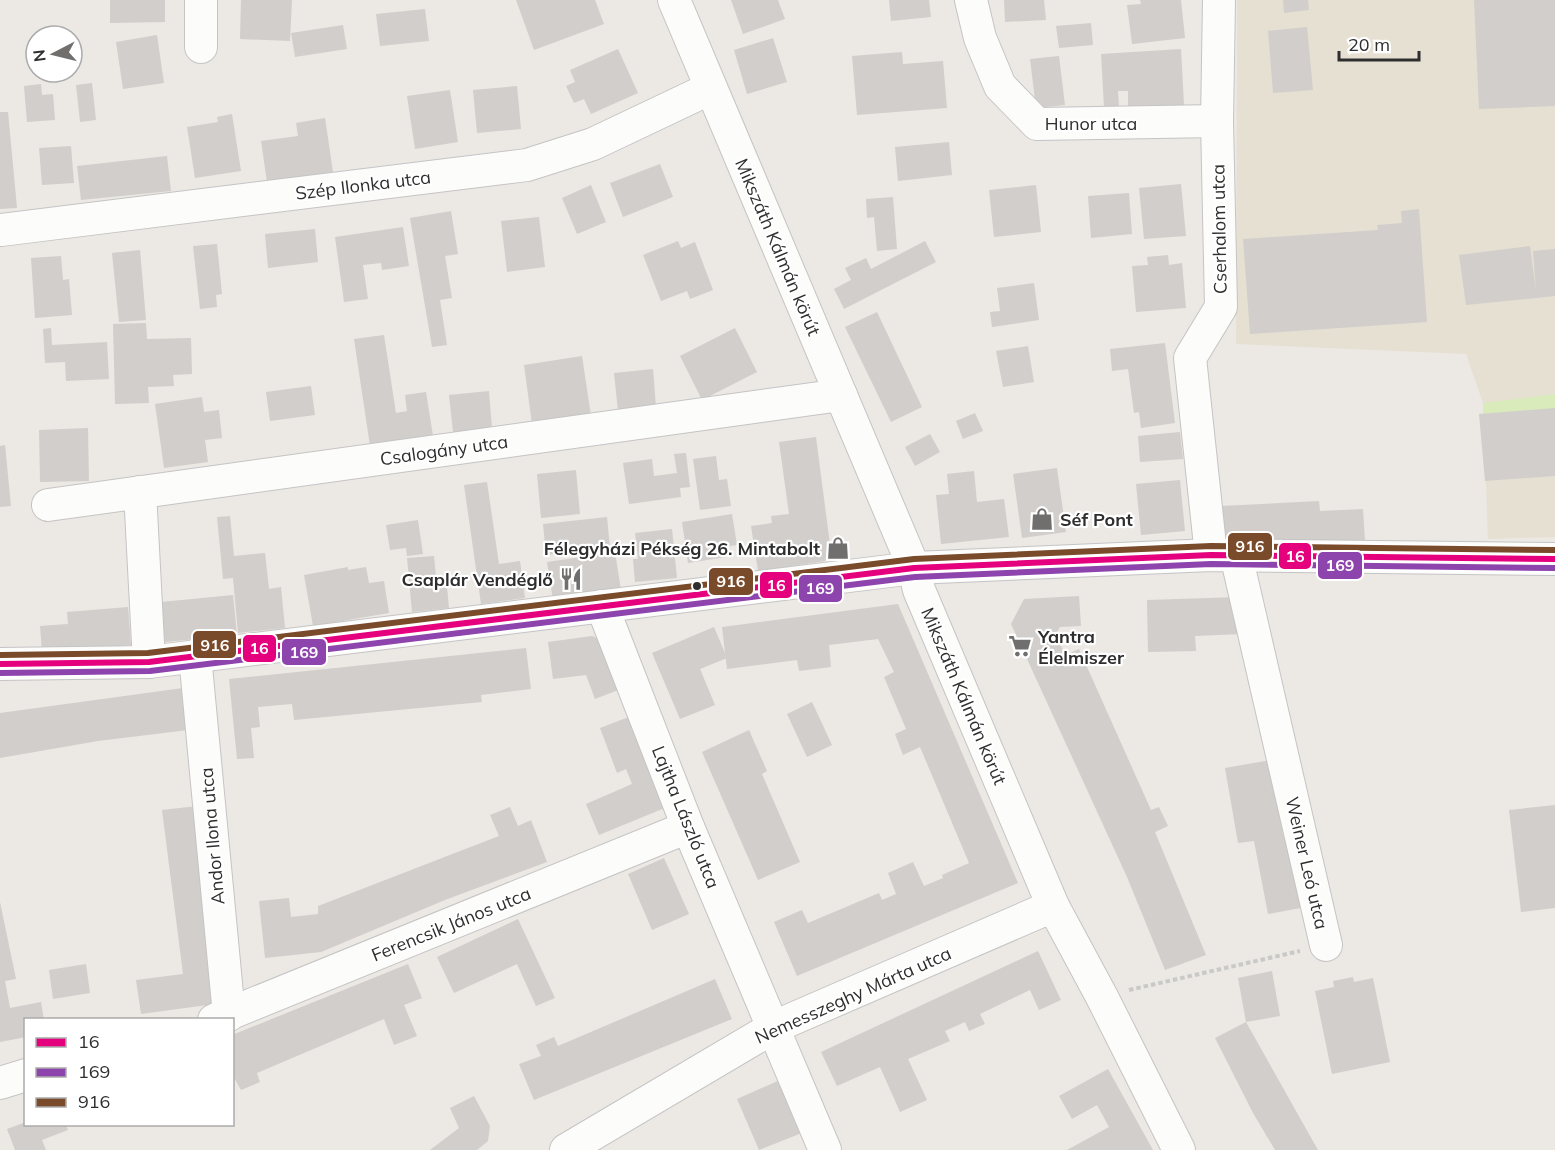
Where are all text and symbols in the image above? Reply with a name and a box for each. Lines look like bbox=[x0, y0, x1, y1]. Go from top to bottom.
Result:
north arrow bbox=[24, 24, 84, 84]
scale bar bbox=[1339, 24, 1418, 62]
text: 20 m bbox=[1348, 33, 1390, 56]
text: N bbox=[28, 49, 50, 63]
street label: Hunor utca bbox=[1045, 112, 1137, 135]
street label: Mikszáth Kálmán körút bbox=[730, 155, 826, 339]
street label: Cserhalom utca bbox=[1206, 164, 1232, 294]
street label: Szép Ilonka utca bbox=[294, 165, 432, 205]
street label: Csalogány utca bbox=[379, 430, 509, 470]
shop icon: Séf Pont bbox=[1029, 506, 1055, 532]
place label: Séf Pont bbox=[1060, 508, 1133, 531]
line badge: 916 bbox=[1227, 532, 1273, 561]
shop icon: Félegyházi Pékség 26. Mintabolt bbox=[825, 535, 851, 561]
text: 916 bbox=[1236, 536, 1265, 556]
place label: Félegyházi Pékség 26. Mintabolt bbox=[544, 537, 820, 560]
line badge: 16 bbox=[1278, 542, 1312, 570]
text: 16 bbox=[1285, 546, 1305, 566]
line badge: 169 bbox=[1317, 551, 1363, 580]
text: 169 bbox=[1326, 555, 1354, 575]
restaurant icon: Csaplár Vendéglő bbox=[558, 566, 584, 592]
line badge: 916 bbox=[708, 567, 754, 596]
place label: Csaplár Vendéglő bbox=[402, 568, 553, 591]
text: 916 bbox=[717, 571, 746, 591]
line badge: 16 bbox=[759, 571, 793, 599]
line badge: 169 bbox=[798, 574, 843, 603]
text: 16 bbox=[766, 575, 786, 595]
text: 169 bbox=[806, 578, 834, 598]
unlabelled marker bbox=[691, 580, 703, 592]
street label: Mikszáth Kálmán körút bbox=[916, 604, 1012, 788]
place label: Yantra Élelmiszer bbox=[1037, 625, 1125, 669]
line badge: 916 bbox=[192, 630, 237, 659]
supermarket icon: Yantra Élelmiszer bbox=[1007, 633, 1033, 659]
line badge: 16 bbox=[242, 634, 277, 663]
text: 916 bbox=[201, 635, 230, 655]
text: 16 bbox=[249, 638, 269, 658]
line badge: 169 bbox=[281, 638, 327, 666]
text: 169 bbox=[290, 642, 318, 662]
street label: Lajtha László utca bbox=[647, 742, 725, 892]
street label: Andor Ilona utca bbox=[195, 766, 229, 906]
street label: Weiner Leó utca bbox=[1281, 794, 1333, 932]
street label: Ferencsik János utca bbox=[368, 882, 534, 966]
street label: Nemesszeghy Márta utca bbox=[751, 941, 955, 1049]
legend bbox=[24, 1018, 234, 1126]
text: 16 bbox=[78, 1030, 100, 1053]
text: 169 bbox=[78, 1060, 110, 1083]
text: 916 bbox=[78, 1090, 110, 1113]

